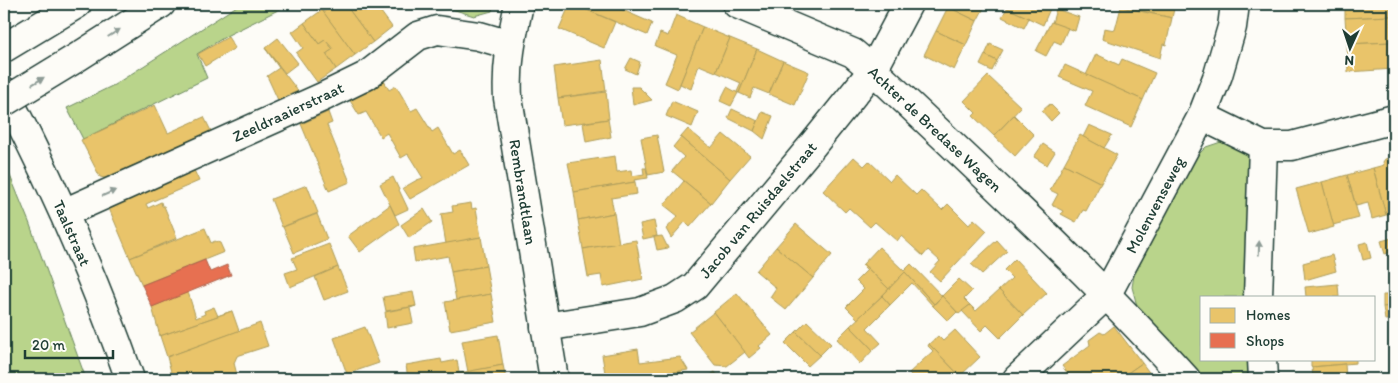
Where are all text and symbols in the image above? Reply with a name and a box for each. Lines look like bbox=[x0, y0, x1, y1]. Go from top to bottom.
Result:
north arrow bbox=[1326, 22, 1376, 72]
one-way arrow bbox=[107, 29, 121, 38]
text: N bbox=[1344, 52, 1355, 69]
street label: Achter de Bredase Wagen bbox=[864, 62, 1006, 196]
one-way arrow bbox=[32, 76, 45, 85]
street label: Zeeldraaierstraat bbox=[229, 78, 347, 146]
street label: Rembrandtlaan bbox=[505, 138, 541, 247]
street label: Jacob van Ruisdaelstraat bbox=[695, 138, 821, 282]
street label: Molenvenseweg bbox=[1121, 153, 1189, 257]
one-way arrow bbox=[102, 189, 116, 197]
street label: Taalstraat bbox=[49, 197, 95, 269]
one-way arrow bbox=[1256, 240, 1264, 256]
legend bbox=[1200, 296, 1376, 360]
text: Homes bbox=[1246, 306, 1291, 324]
scale bar bbox=[25, 328, 112, 360]
text: Shops bbox=[1246, 332, 1285, 350]
text: 20 m bbox=[32, 336, 66, 354]

